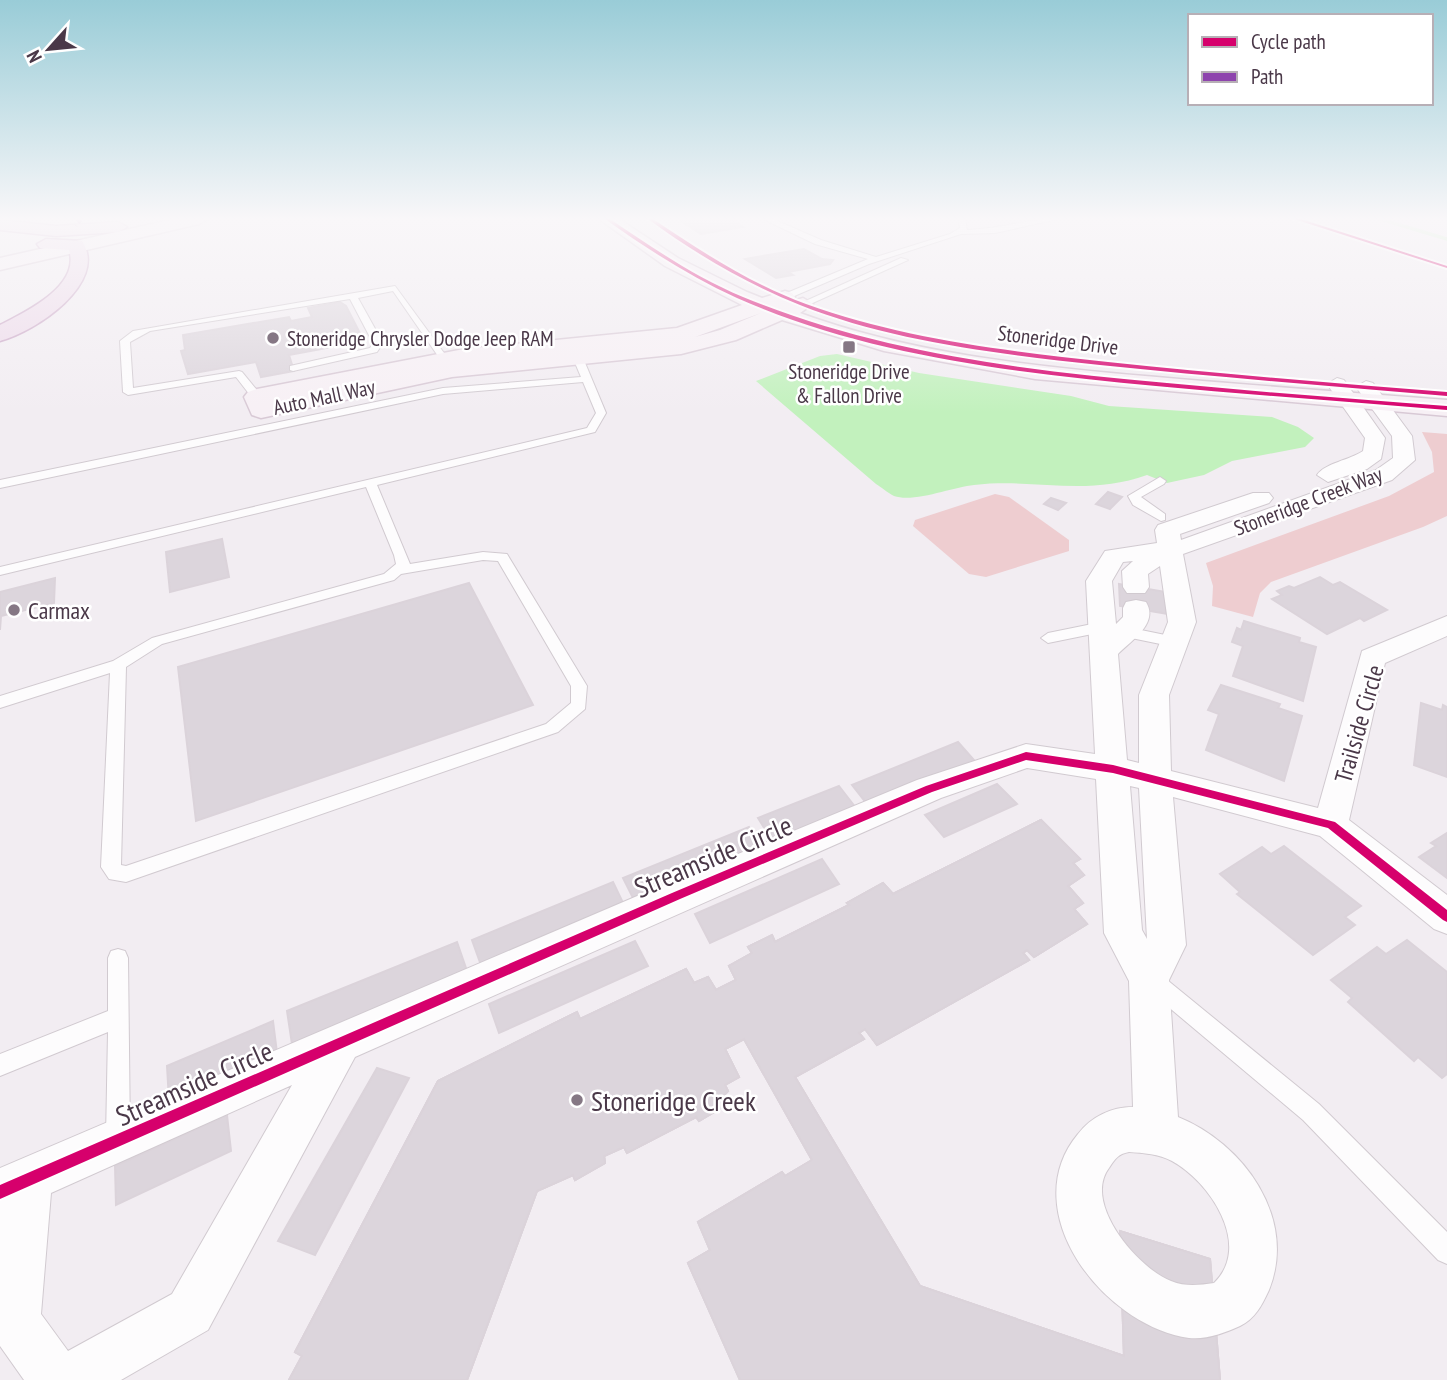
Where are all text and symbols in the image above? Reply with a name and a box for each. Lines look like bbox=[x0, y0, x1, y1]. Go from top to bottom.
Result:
north arrow bbox=[14, 14, 84, 84]
legend bbox=[1188, 14, 1433, 105]
text: Cycle path bbox=[1251, 28, 1326, 55]
text: N bbox=[21, 47, 47, 67]
text: Path bbox=[1251, 63, 1283, 90]
street label: Stoneridge Drive bbox=[996, 319, 1120, 361]
place label: Stoneridge Chrysler Dodge Jeep RAM bbox=[287, 325, 554, 352]
marker: Stoneridge Chrysler Dodge Jeep RAM bbox=[265, 330, 281, 346]
marker: Stoneridge Drive & Fallon Drive bbox=[841, 339, 857, 355]
place label: Stoneridge Drive & Fallon Drive bbox=[788, 358, 910, 409]
street label: Auto Mall Way bbox=[271, 373, 378, 421]
street label: Stoneridge Creek Way bbox=[1230, 460, 1386, 542]
place label: Carmax bbox=[28, 595, 90, 626]
marker: Carmax bbox=[6, 602, 22, 618]
street label: Trailside Circle bbox=[1327, 661, 1391, 787]
street label: Streamside Circle bbox=[628, 806, 798, 906]
street label: Streamside Circle bbox=[110, 1032, 278, 1134]
place label: Stoneridge Creek bbox=[591, 1082, 756, 1119]
marker: Stoneridge Creek bbox=[569, 1092, 585, 1108]

